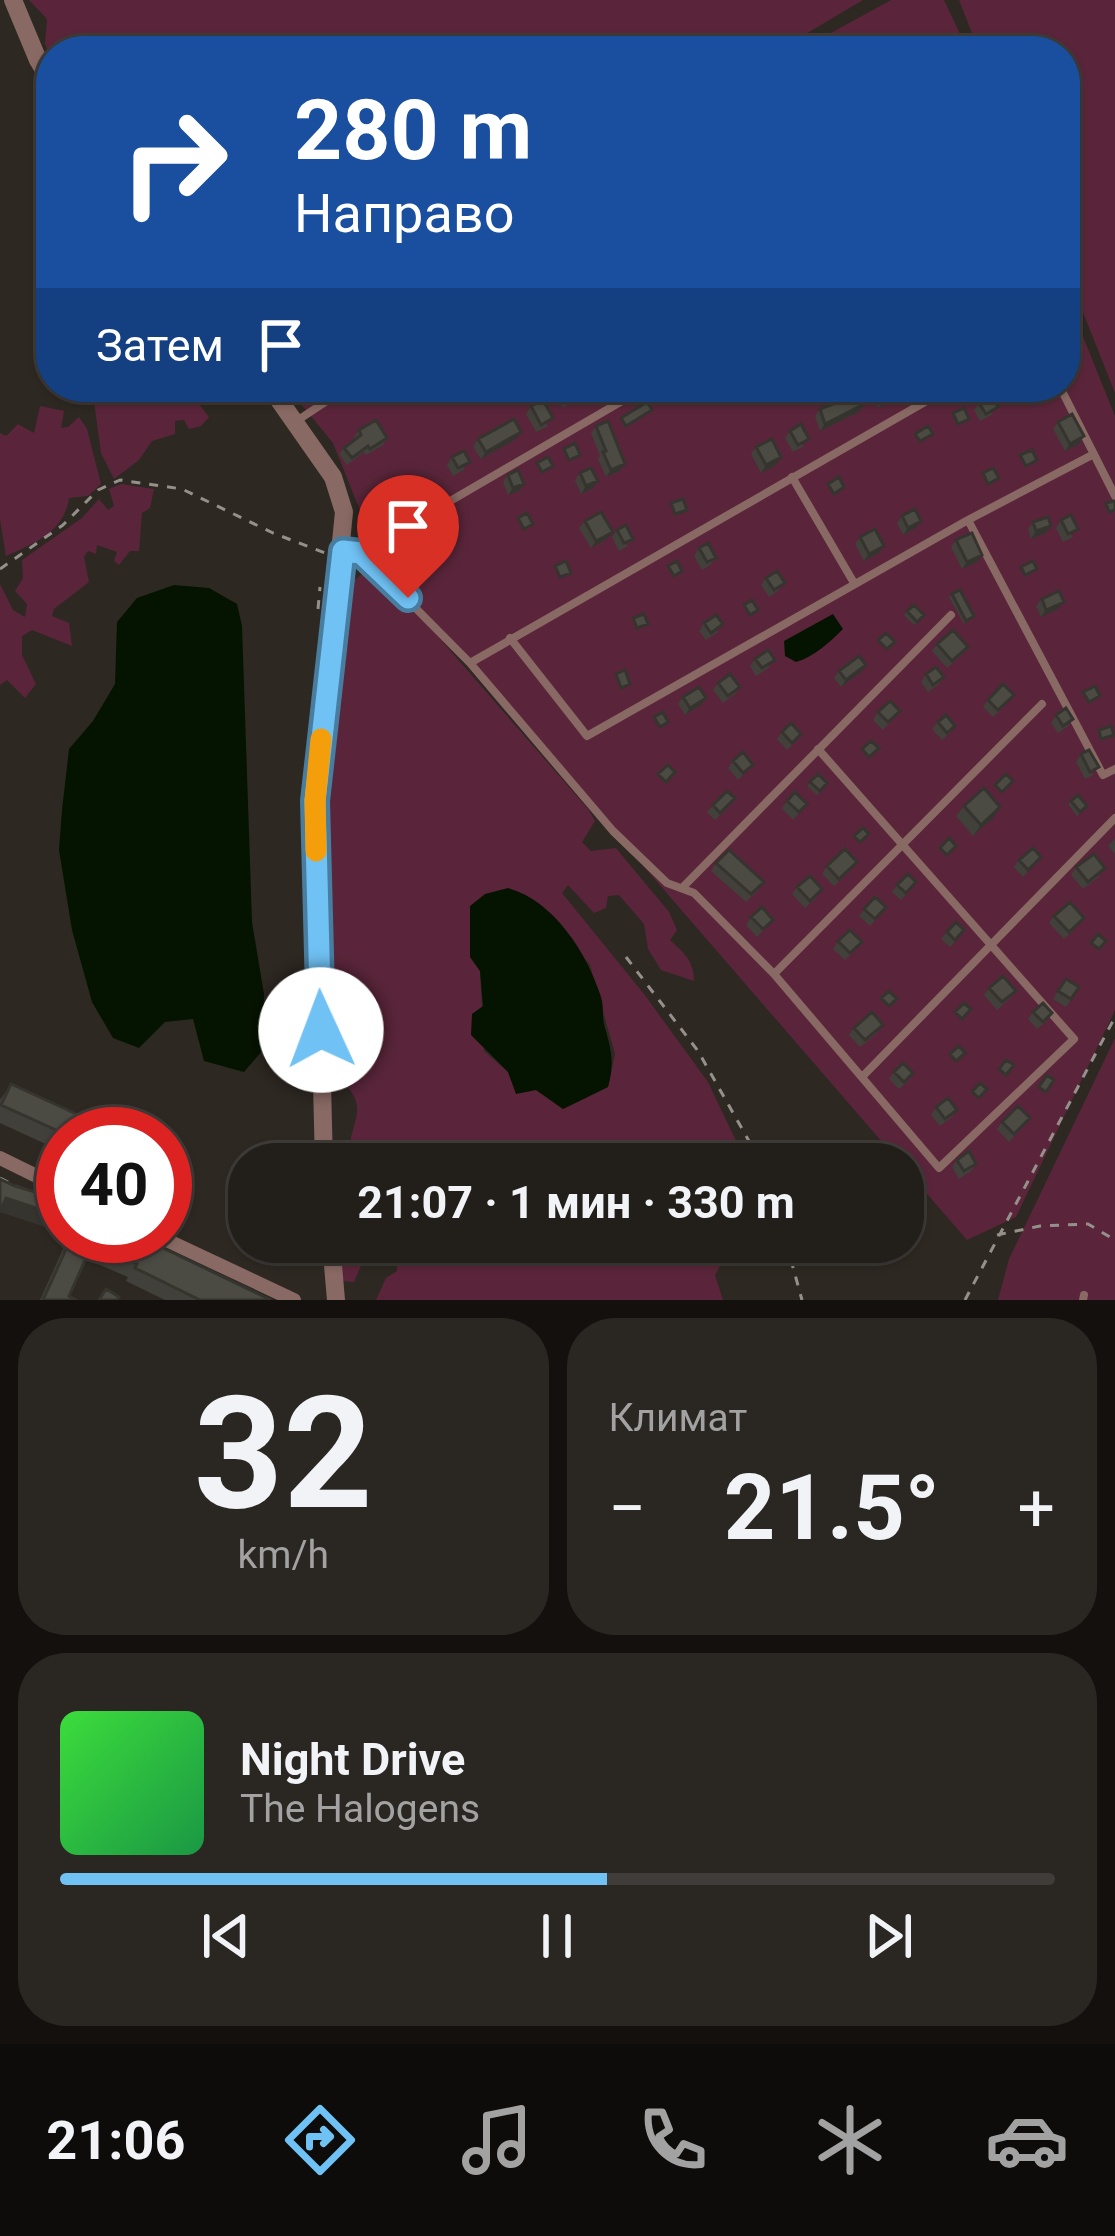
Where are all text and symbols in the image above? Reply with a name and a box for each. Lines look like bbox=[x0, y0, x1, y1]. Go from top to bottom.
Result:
text: 280 m bbox=[294, 81, 532, 180]
icon: right bbox=[96, 84, 252, 240]
text: Направо bbox=[294, 182, 514, 245]
icon: arrive bbox=[248, 312, 314, 378]
text: Затем bbox=[96, 319, 224, 372]
pin bbox=[357, 475, 459, 598]
icon: arrive bbox=[375, 493, 441, 559]
position arrow bbox=[258, 967, 384, 1093]
speed limit sign: 40 bbox=[36, 1107, 192, 1263]
text: 21:07 · 1 мин · 330 m bbox=[357, 1176, 795, 1229]
text: 32 bbox=[194, 1362, 373, 1545]
text: Климат bbox=[609, 1395, 747, 1441]
text: 21.5° bbox=[724, 1456, 940, 1561]
text: − bbox=[609, 1470, 646, 1547]
text: + bbox=[1018, 1470, 1055, 1547]
text: km/h bbox=[237, 1532, 329, 1578]
text: Night Drive bbox=[240, 1733, 465, 1786]
text: The Halogens bbox=[240, 1786, 480, 1832]
icon: previous bbox=[193, 1903, 259, 1969]
icon: pause bbox=[524, 1903, 590, 1969]
icon: next bbox=[856, 1903, 922, 1969]
icon: directions bbox=[278, 2098, 362, 2182]
icon: music bbox=[455, 2098, 539, 2182]
icon: phone bbox=[631, 2098, 715, 2182]
icon: climate bbox=[808, 2098, 892, 2182]
icon: car bbox=[985, 2098, 1069, 2182]
text: 21:06 bbox=[46, 2109, 185, 2172]

